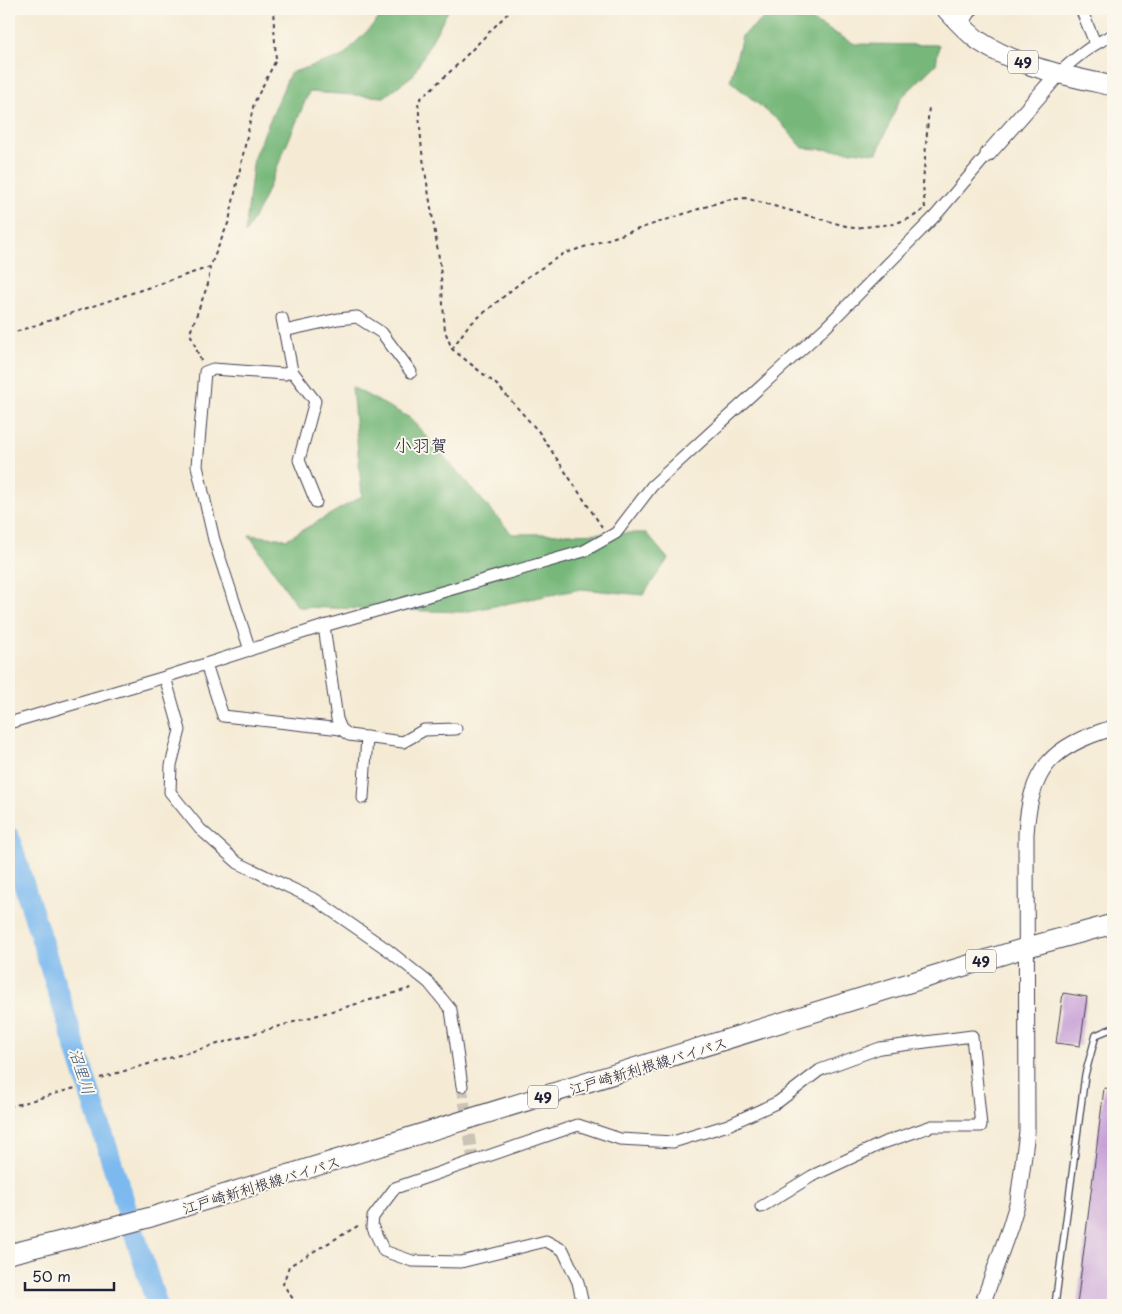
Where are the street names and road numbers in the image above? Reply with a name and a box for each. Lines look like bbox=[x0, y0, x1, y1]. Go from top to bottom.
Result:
road number: 49 bbox=[1008, 51, 1038, 74]
road number: 49 bbox=[966, 949, 996, 972]
street label: 江戸崎新利根線バイパス bbox=[566, 1030, 730, 1100]
road number: 49 bbox=[528, 1086, 558, 1108]
street label: 江戸崎新利根線バイパス bbox=[179, 1149, 343, 1219]

